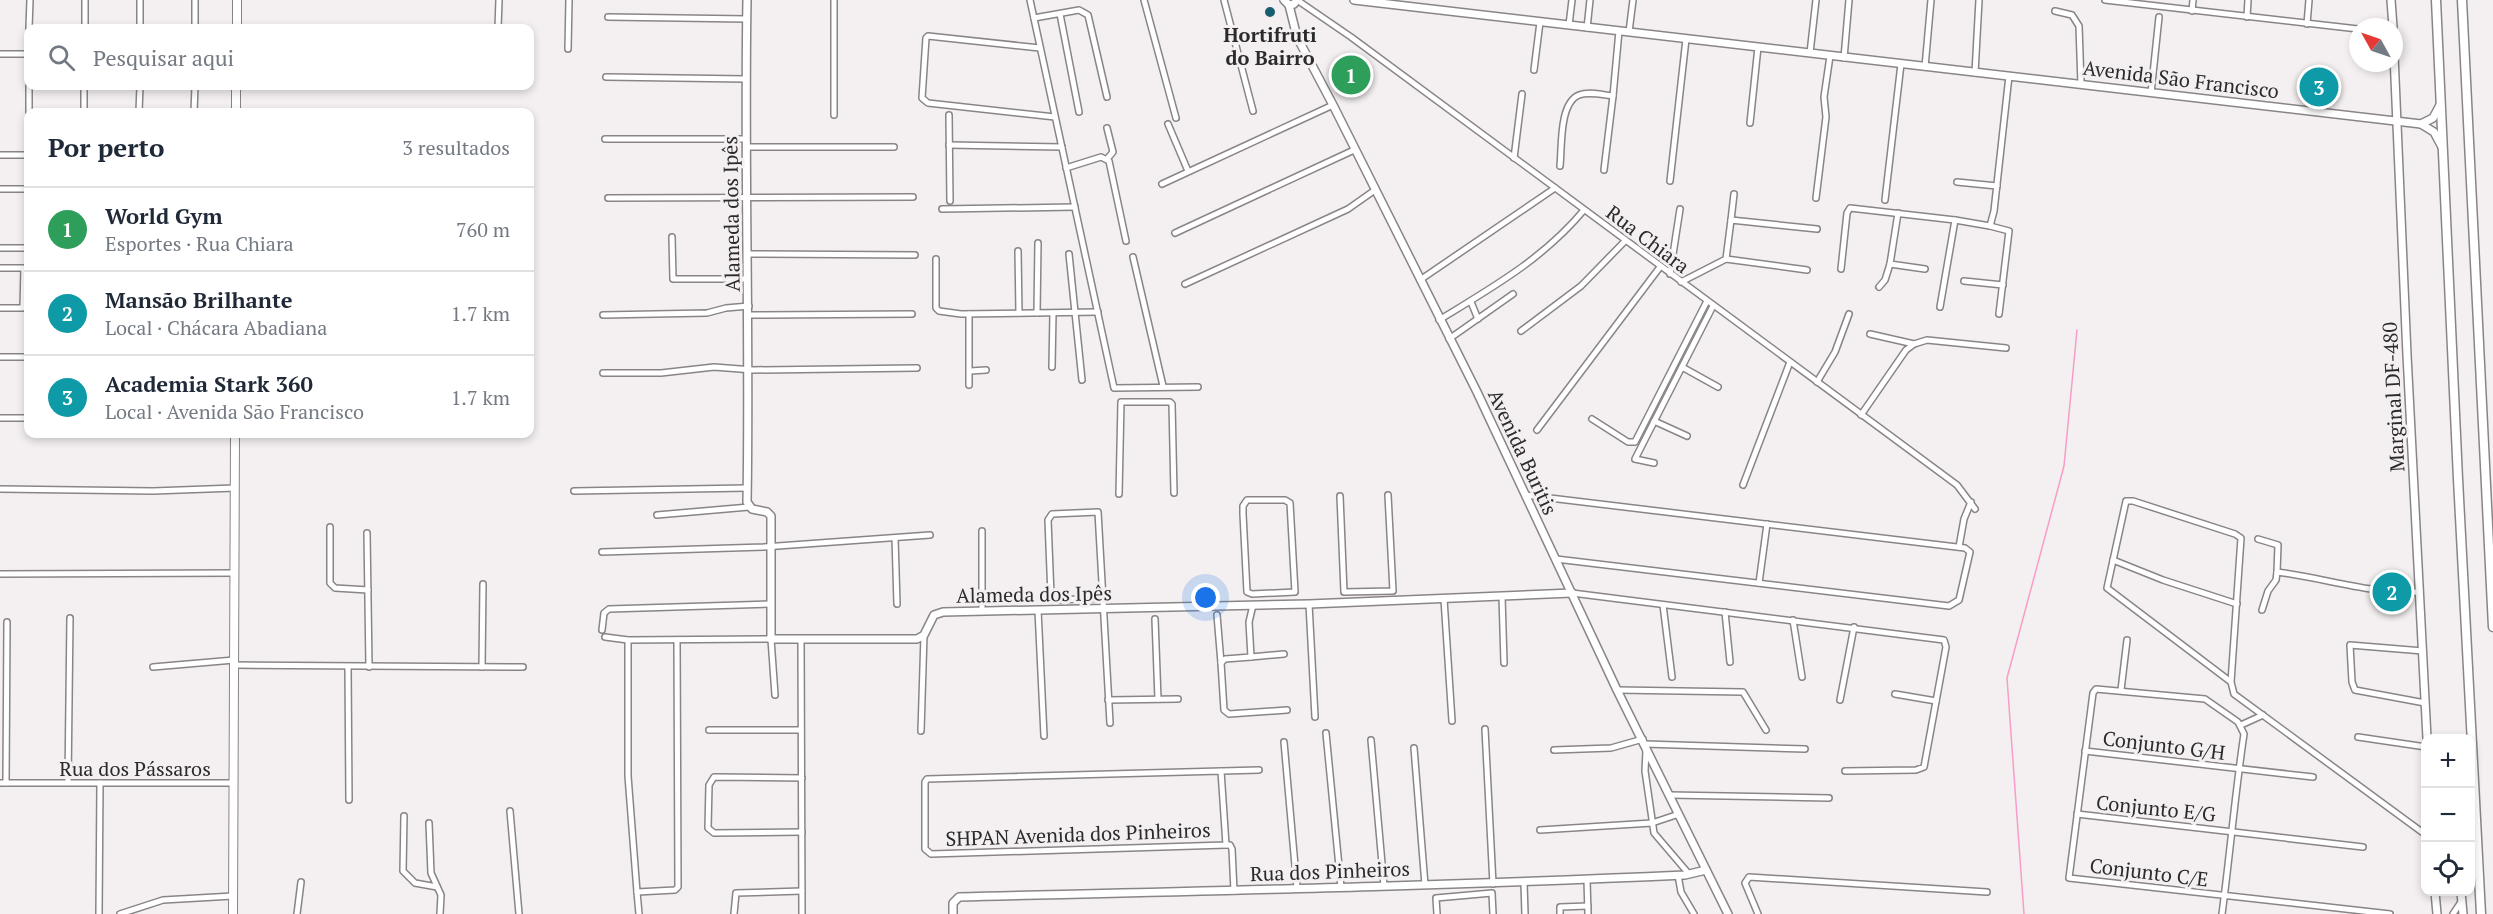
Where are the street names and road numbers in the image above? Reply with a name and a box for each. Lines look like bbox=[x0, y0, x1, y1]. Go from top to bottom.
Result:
street label: Avenida São Francisco bbox=[2081, 54, 2281, 104]
street label: Alameda dos Ipês bbox=[716, 136, 746, 292]
street label: Rua Chiara bbox=[1601, 199, 1695, 279]
street label: Marginal DF-480 bbox=[2376, 321, 2410, 473]
street label: Avenida Buritis bbox=[1482, 385, 1564, 519]
street label: Alameda dos Ipês bbox=[956, 579, 1112, 609]
street label: Conjunto G/H bbox=[2101, 724, 2227, 766]
street label: Rua dos Pássaros bbox=[59, 755, 211, 782]
street label: Conjunto E/G bbox=[2095, 788, 2217, 828]
street label: SHPAN Avenida dos Pinheiros bbox=[945, 816, 1211, 852]
street label: Conjunto C/E bbox=[2088, 851, 2210, 893]
street label: Rua dos Pinheiros bbox=[1250, 855, 1410, 887]

